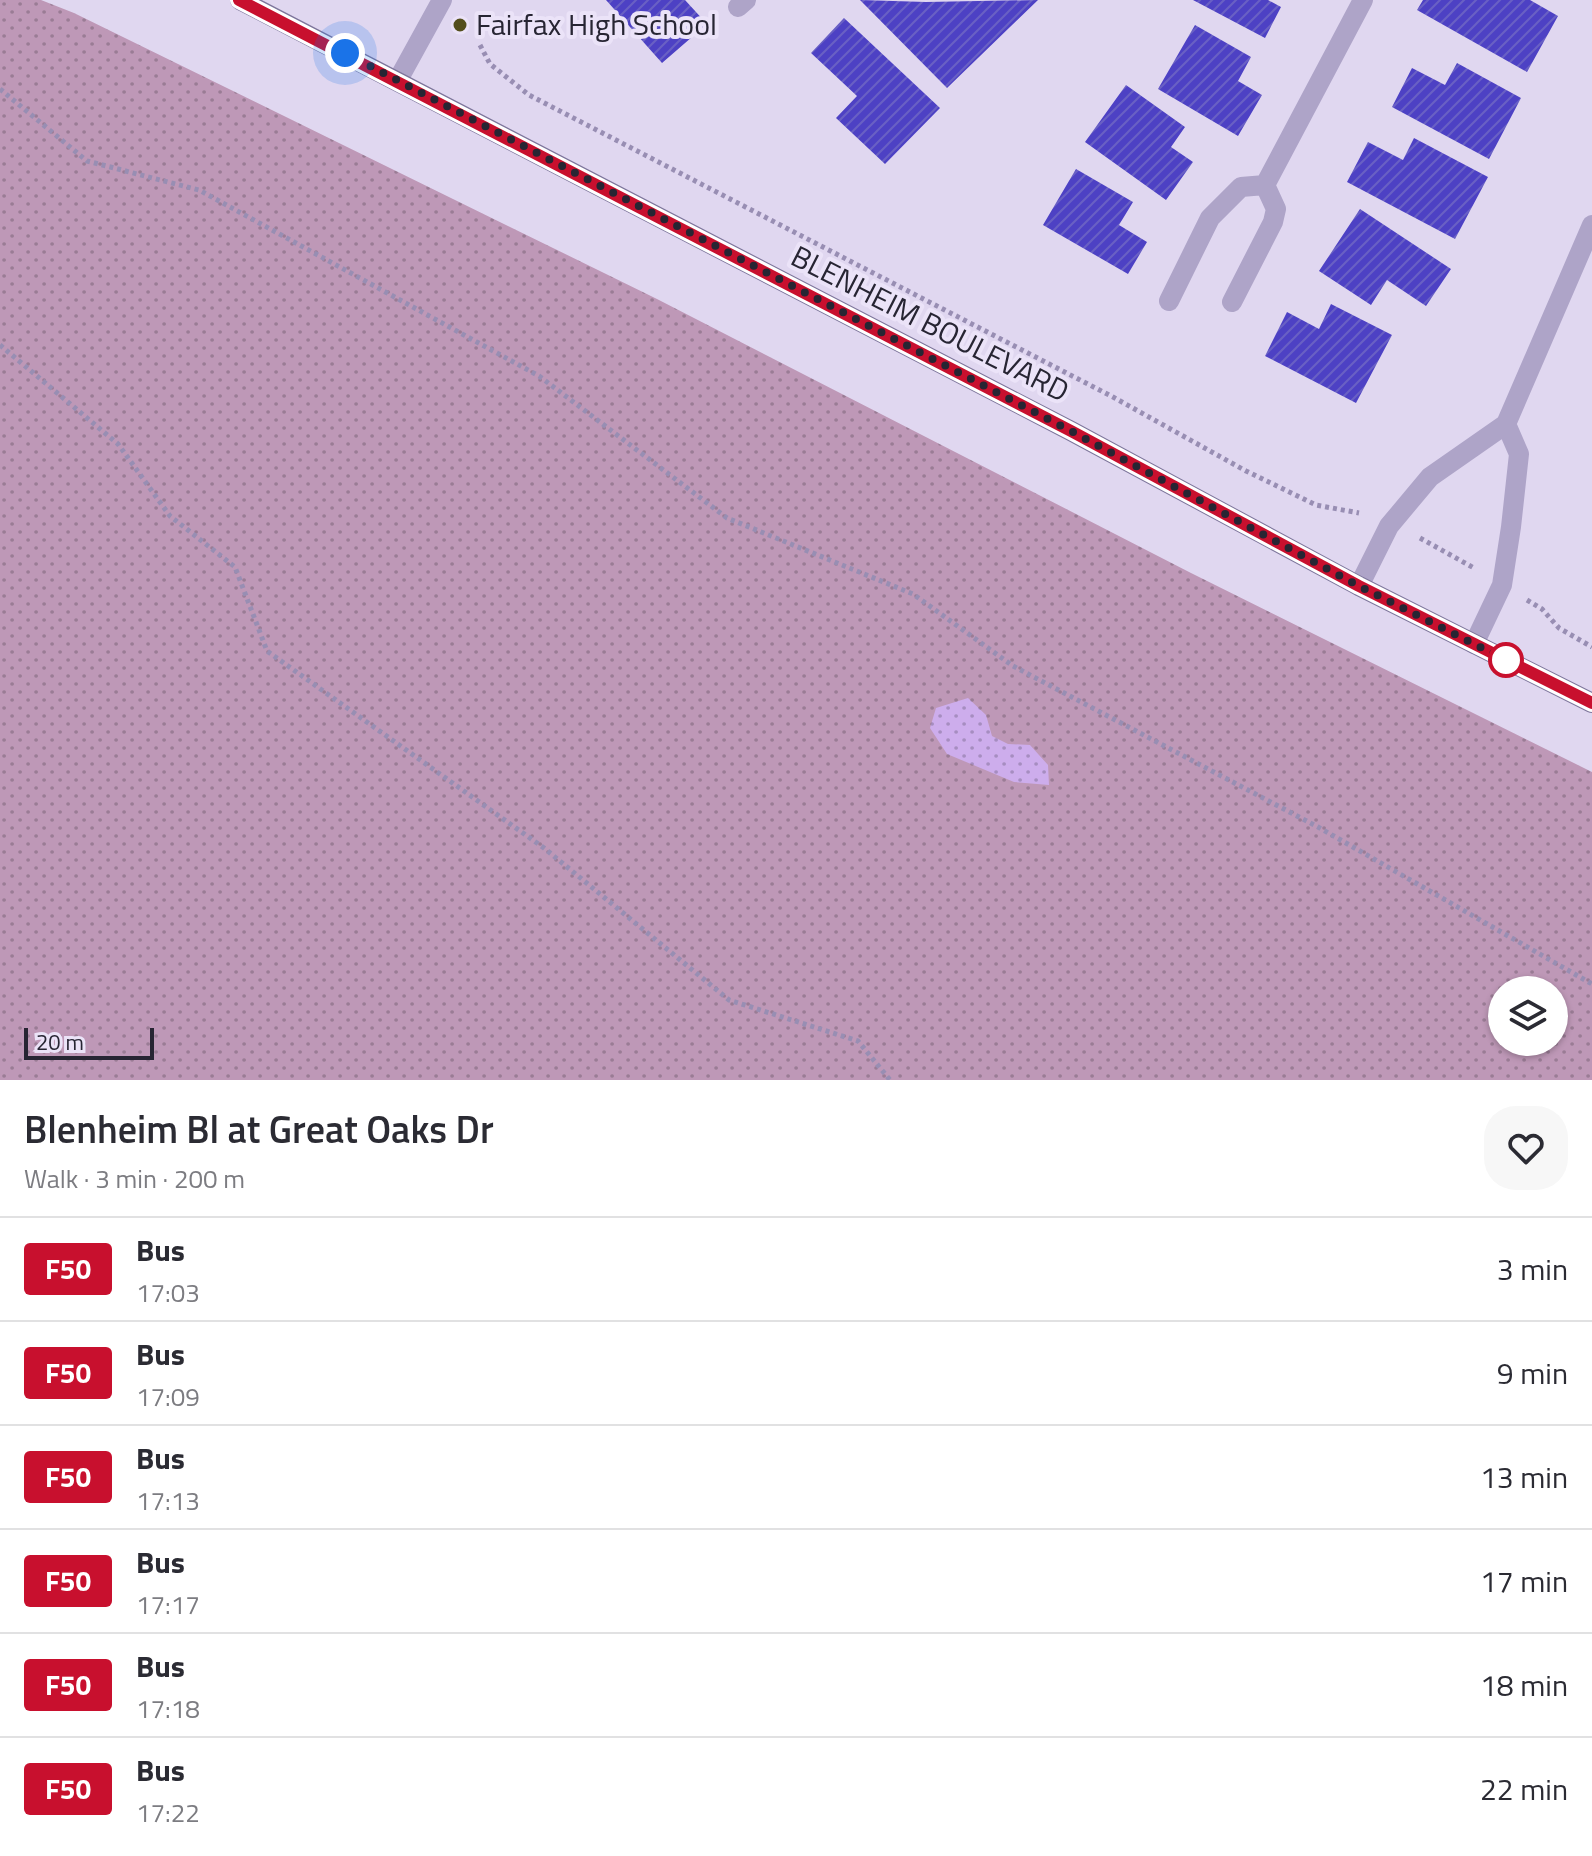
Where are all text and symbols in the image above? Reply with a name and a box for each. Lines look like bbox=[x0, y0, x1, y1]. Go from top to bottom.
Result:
place label: Fairfax High School bbox=[476, 1, 717, 47]
marker: Fairfax High School bbox=[451, 16, 469, 34]
your location bbox=[325, 33, 365, 73]
street label: BLENHEIM BOULEVARD bbox=[783, 233, 1078, 413]
unlabelled marker bbox=[1489, 643, 1523, 677]
map controls bbox=[1488, 976, 1568, 1056]
button: layers bbox=[1488, 976, 1568, 1056]
scale bar bbox=[24, 1024, 154, 1060]
text: 20 m bbox=[36, 1025, 84, 1059]
text: Blenheim Bl at Great Oaks Dr bbox=[24, 1100, 494, 1158]
button: heart bbox=[1484, 1106, 1568, 1190]
text: Walk · 3 min · 200 m bbox=[24, 1159, 245, 1198]
text: Bus bbox=[136, 1227, 185, 1273]
text: 3 min bbox=[1497, 1246, 1568, 1292]
text: F50 bbox=[45, 1247, 91, 1290]
text: 17:03 bbox=[136, 1273, 200, 1312]
text: Bus bbox=[136, 1331, 185, 1377]
text: 9 min bbox=[1497, 1350, 1568, 1396]
text: F50 bbox=[45, 1351, 91, 1394]
text: 17:09 bbox=[136, 1377, 200, 1416]
text: Bus bbox=[136, 1435, 185, 1481]
text: 13 min bbox=[1480, 1454, 1568, 1500]
text: F50 bbox=[45, 1455, 91, 1498]
text: 17:13 bbox=[136, 1481, 200, 1520]
text: Bus bbox=[136, 1539, 185, 1585]
text: 17 min bbox=[1480, 1558, 1568, 1604]
text: F50 bbox=[45, 1559, 91, 1602]
text: 17:17 bbox=[136, 1585, 200, 1624]
text: Bus bbox=[136, 1643, 185, 1689]
text: 18 min bbox=[1480, 1662, 1568, 1708]
text: F50 bbox=[45, 1663, 91, 1706]
text: 17:18 bbox=[136, 1689, 200, 1728]
text: Bus bbox=[136, 1747, 185, 1793]
text: 22 min bbox=[1480, 1766, 1568, 1812]
text: F50 bbox=[45, 1767, 91, 1810]
text: 17:22 bbox=[136, 1793, 200, 1832]

